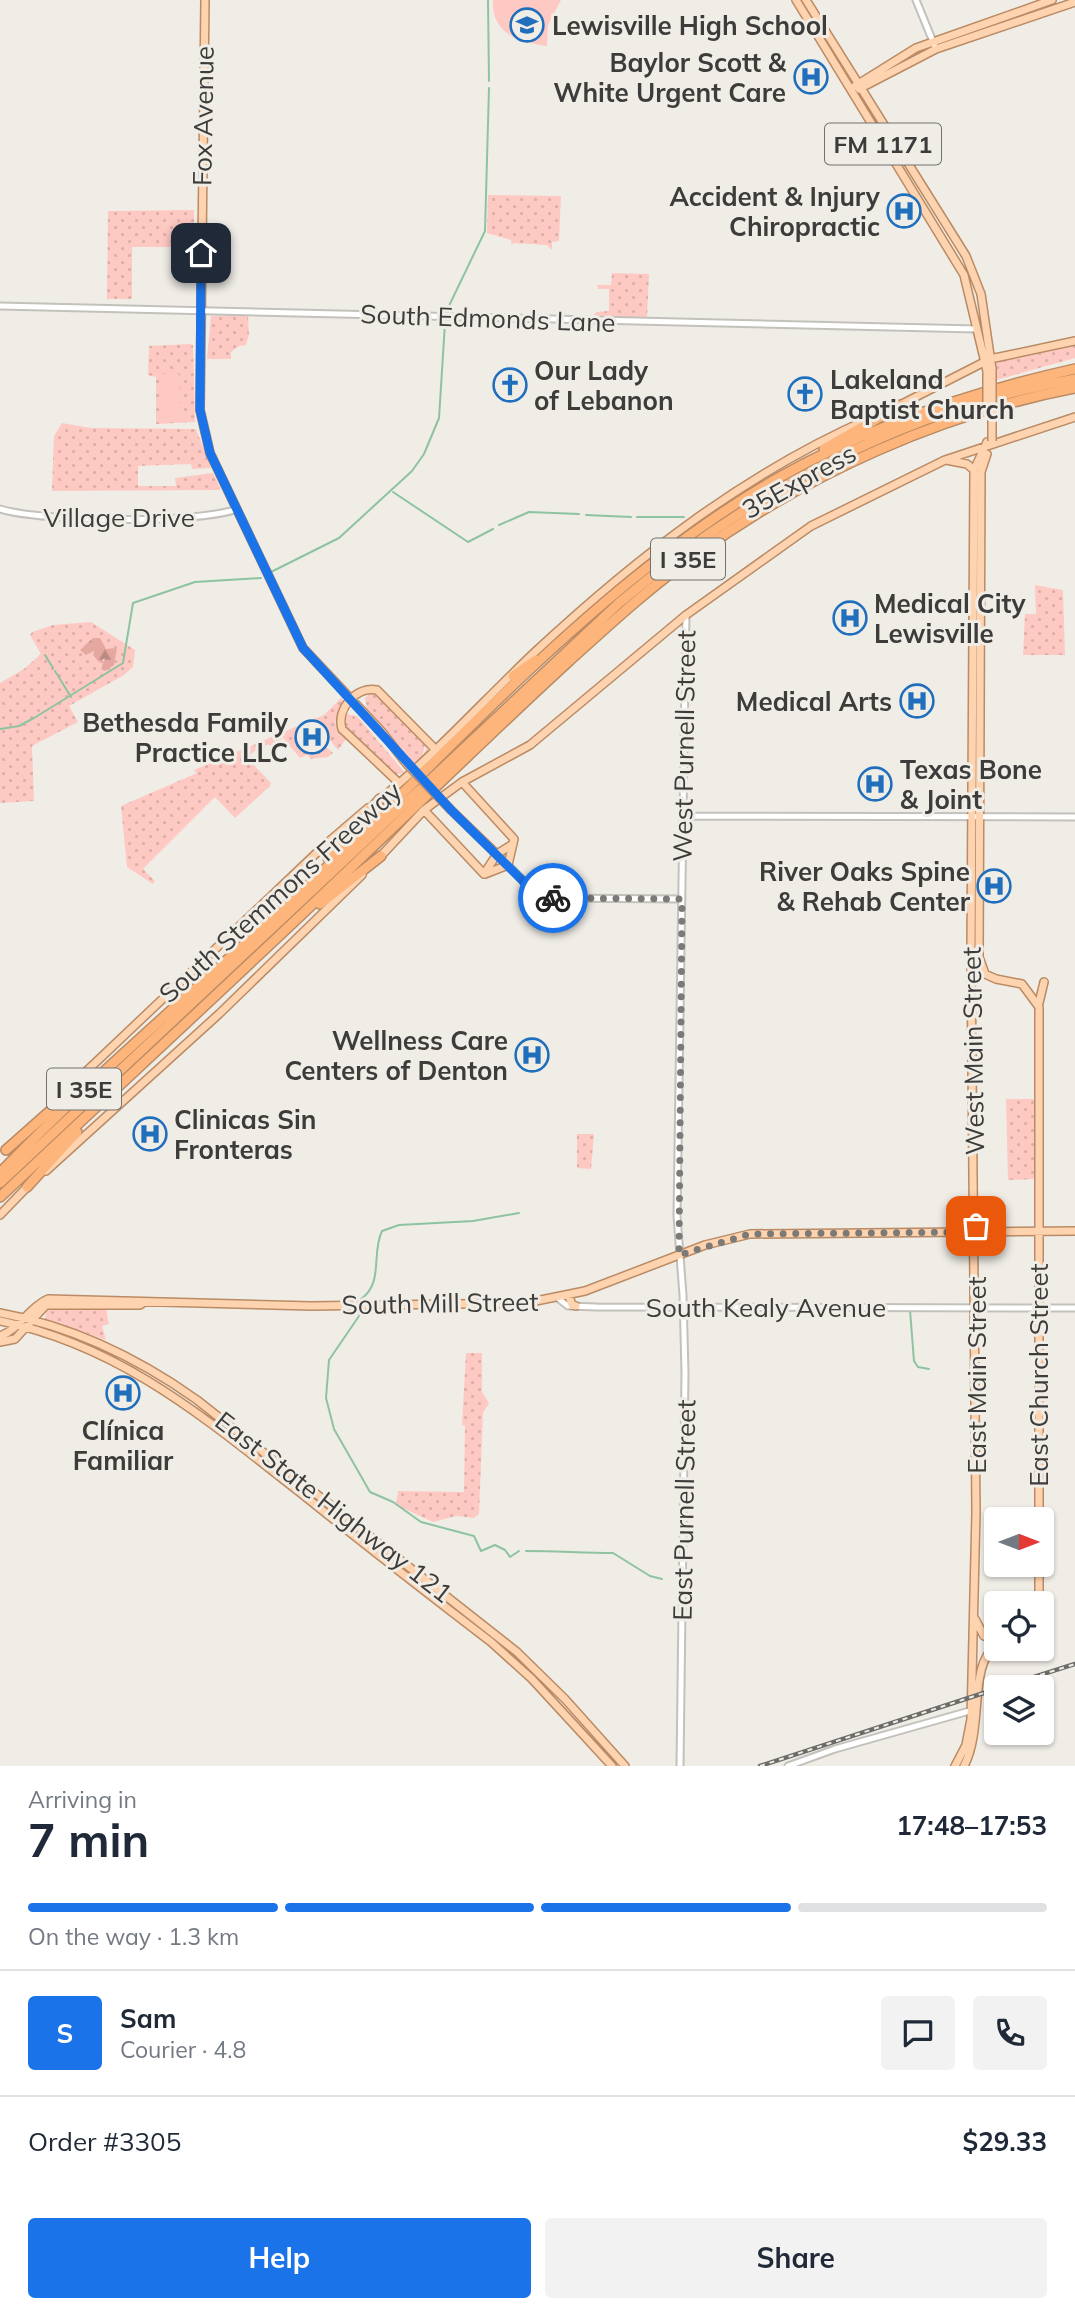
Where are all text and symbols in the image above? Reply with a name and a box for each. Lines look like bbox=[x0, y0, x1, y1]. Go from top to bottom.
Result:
school or university icon: Lewisville High School bbox=[508, 6, 546, 44]
place label: Lewisville High School bbox=[552, 9, 828, 42]
street label: Fox Avenue bbox=[185, 46, 221, 186]
place label: Baylor Scott & White Urgent Care bbox=[553, 46, 787, 109]
hospital icon: Baylor Scott & White Urgent Care bbox=[792, 58, 830, 96]
road number: FM 1171 bbox=[825, 124, 941, 164]
place label: Accident & Injury Chiropractic bbox=[669, 180, 881, 243]
hospital icon: Accident & Injury Chiropractic bbox=[885, 192, 923, 230]
pin bbox=[171, 223, 231, 283]
icon: home bbox=[182, 234, 220, 272]
street label: South Edmonds Lane bbox=[360, 297, 616, 339]
place label: Our Lady of Lebanon bbox=[534, 354, 674, 417]
place label: Lakeland Baptist Church bbox=[830, 363, 1014, 426]
church icon: Our Lady of Lebanon bbox=[491, 366, 529, 404]
church icon: Lakeland Baptist Church bbox=[786, 375, 824, 413]
street label: 35Express bbox=[736, 436, 862, 526]
street label: Village Drive bbox=[43, 501, 195, 534]
road number: I 35E bbox=[651, 538, 725, 580]
place label: Medical City Lewisville bbox=[874, 587, 1026, 650]
hospital icon: Medical City Lewisville bbox=[831, 599, 869, 637]
street label: West Purnell Street bbox=[665, 630, 703, 862]
hospital icon: Medical Arts bbox=[898, 682, 936, 720]
place label: Medical Arts bbox=[736, 685, 892, 718]
place label: Bethesda Family Practice LLC bbox=[82, 706, 289, 769]
hospital icon: Bethesda Family Practice LLC bbox=[293, 718, 331, 756]
place label: Texas Bone & Joint bbox=[900, 753, 1042, 816]
hospital icon: Texas Bone & Joint bbox=[856, 765, 894, 803]
street label: South Stemmons Freeway bbox=[152, 774, 408, 1010]
place label: River Oaks Spine & Rehab Center bbox=[759, 855, 971, 918]
courier bbox=[518, 863, 588, 933]
hospital icon: River Oaks Spine & Rehab Center bbox=[975, 867, 1013, 905]
icon: bike bbox=[534, 879, 572, 917]
street label: West Main Street bbox=[955, 947, 991, 1155]
place label: Wellness Care Centers of Denton bbox=[284, 1024, 508, 1087]
hospital icon: Wellness Care Centers of Denton bbox=[513, 1036, 551, 1074]
road number: I 35E bbox=[47, 1069, 121, 1110]
place label: Clinicas Sin Fronteras bbox=[174, 1103, 316, 1166]
hospital icon: Clinicas Sin Fronteras bbox=[131, 1115, 169, 1153]
pin bbox=[946, 1196, 1006, 1256]
icon: bag bbox=[957, 1207, 995, 1245]
street label: East Church Street bbox=[1022, 1263, 1055, 1487]
street label: East Main Street bbox=[960, 1276, 993, 1474]
street label: South Mill Street bbox=[341, 1285, 539, 1321]
street label: South Kealy Avenue bbox=[646, 1291, 886, 1324]
hospital icon: Clínica Familiar bbox=[104, 1374, 142, 1412]
street label: East Purnell Street bbox=[666, 1399, 702, 1621]
street label: East State Highway 121 bbox=[209, 1404, 459, 1610]
place label: Clínica Familiar bbox=[73, 1414, 174, 1477]
north arrow bbox=[984, 1507, 1054, 1577]
map controls bbox=[984, 1507, 1054, 1745]
button: locate bbox=[984, 1591, 1054, 1661]
button: layers bbox=[984, 1675, 1054, 1745]
text: Arriving in bbox=[28, 1785, 137, 1814]
text: 17:48–17:53 bbox=[896, 1809, 1047, 1842]
text: 7 min bbox=[28, 1811, 149, 1869]
text: On the way · 1.3 km bbox=[28, 1922, 239, 1951]
button: chat bbox=[881, 1996, 955, 2070]
button: phone bbox=[973, 1996, 1047, 2070]
text: Sam bbox=[120, 2002, 176, 2035]
text: S bbox=[57, 2017, 73, 2050]
text: Courier · 4.8 bbox=[120, 2035, 246, 2064]
text: Order #3305 bbox=[28, 2125, 181, 2158]
text: $29.33 bbox=[963, 2125, 1047, 2158]
button: Help bbox=[28, 2218, 531, 2298]
button: Share bbox=[545, 2218, 1047, 2298]

